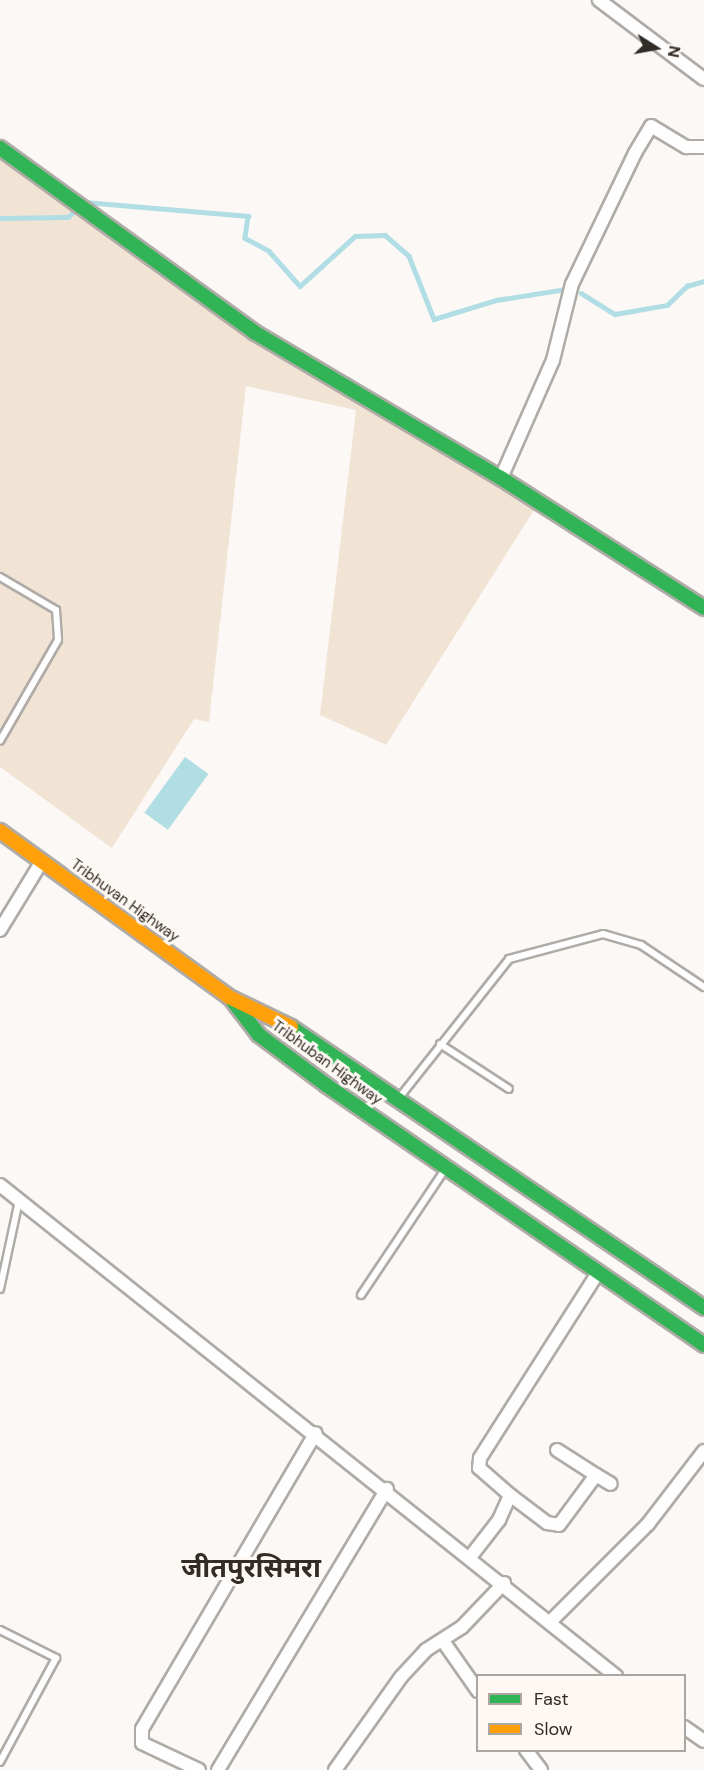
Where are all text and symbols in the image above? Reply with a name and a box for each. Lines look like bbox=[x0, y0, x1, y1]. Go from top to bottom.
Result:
north arrow bbox=[626, 18, 686, 78]
text: N bbox=[663, 44, 686, 59]
street label: Tribhuvan Highway bbox=[67, 856, 183, 946]
street label: Tribhuban Highway bbox=[268, 1017, 386, 1109]
district label: जीतपुरसिमरा bbox=[181, 1552, 321, 1584]
legend bbox=[476, 1674, 686, 1752]
text: Fast bbox=[534, 1687, 569, 1711]
text: Slow bbox=[534, 1717, 573, 1741]

